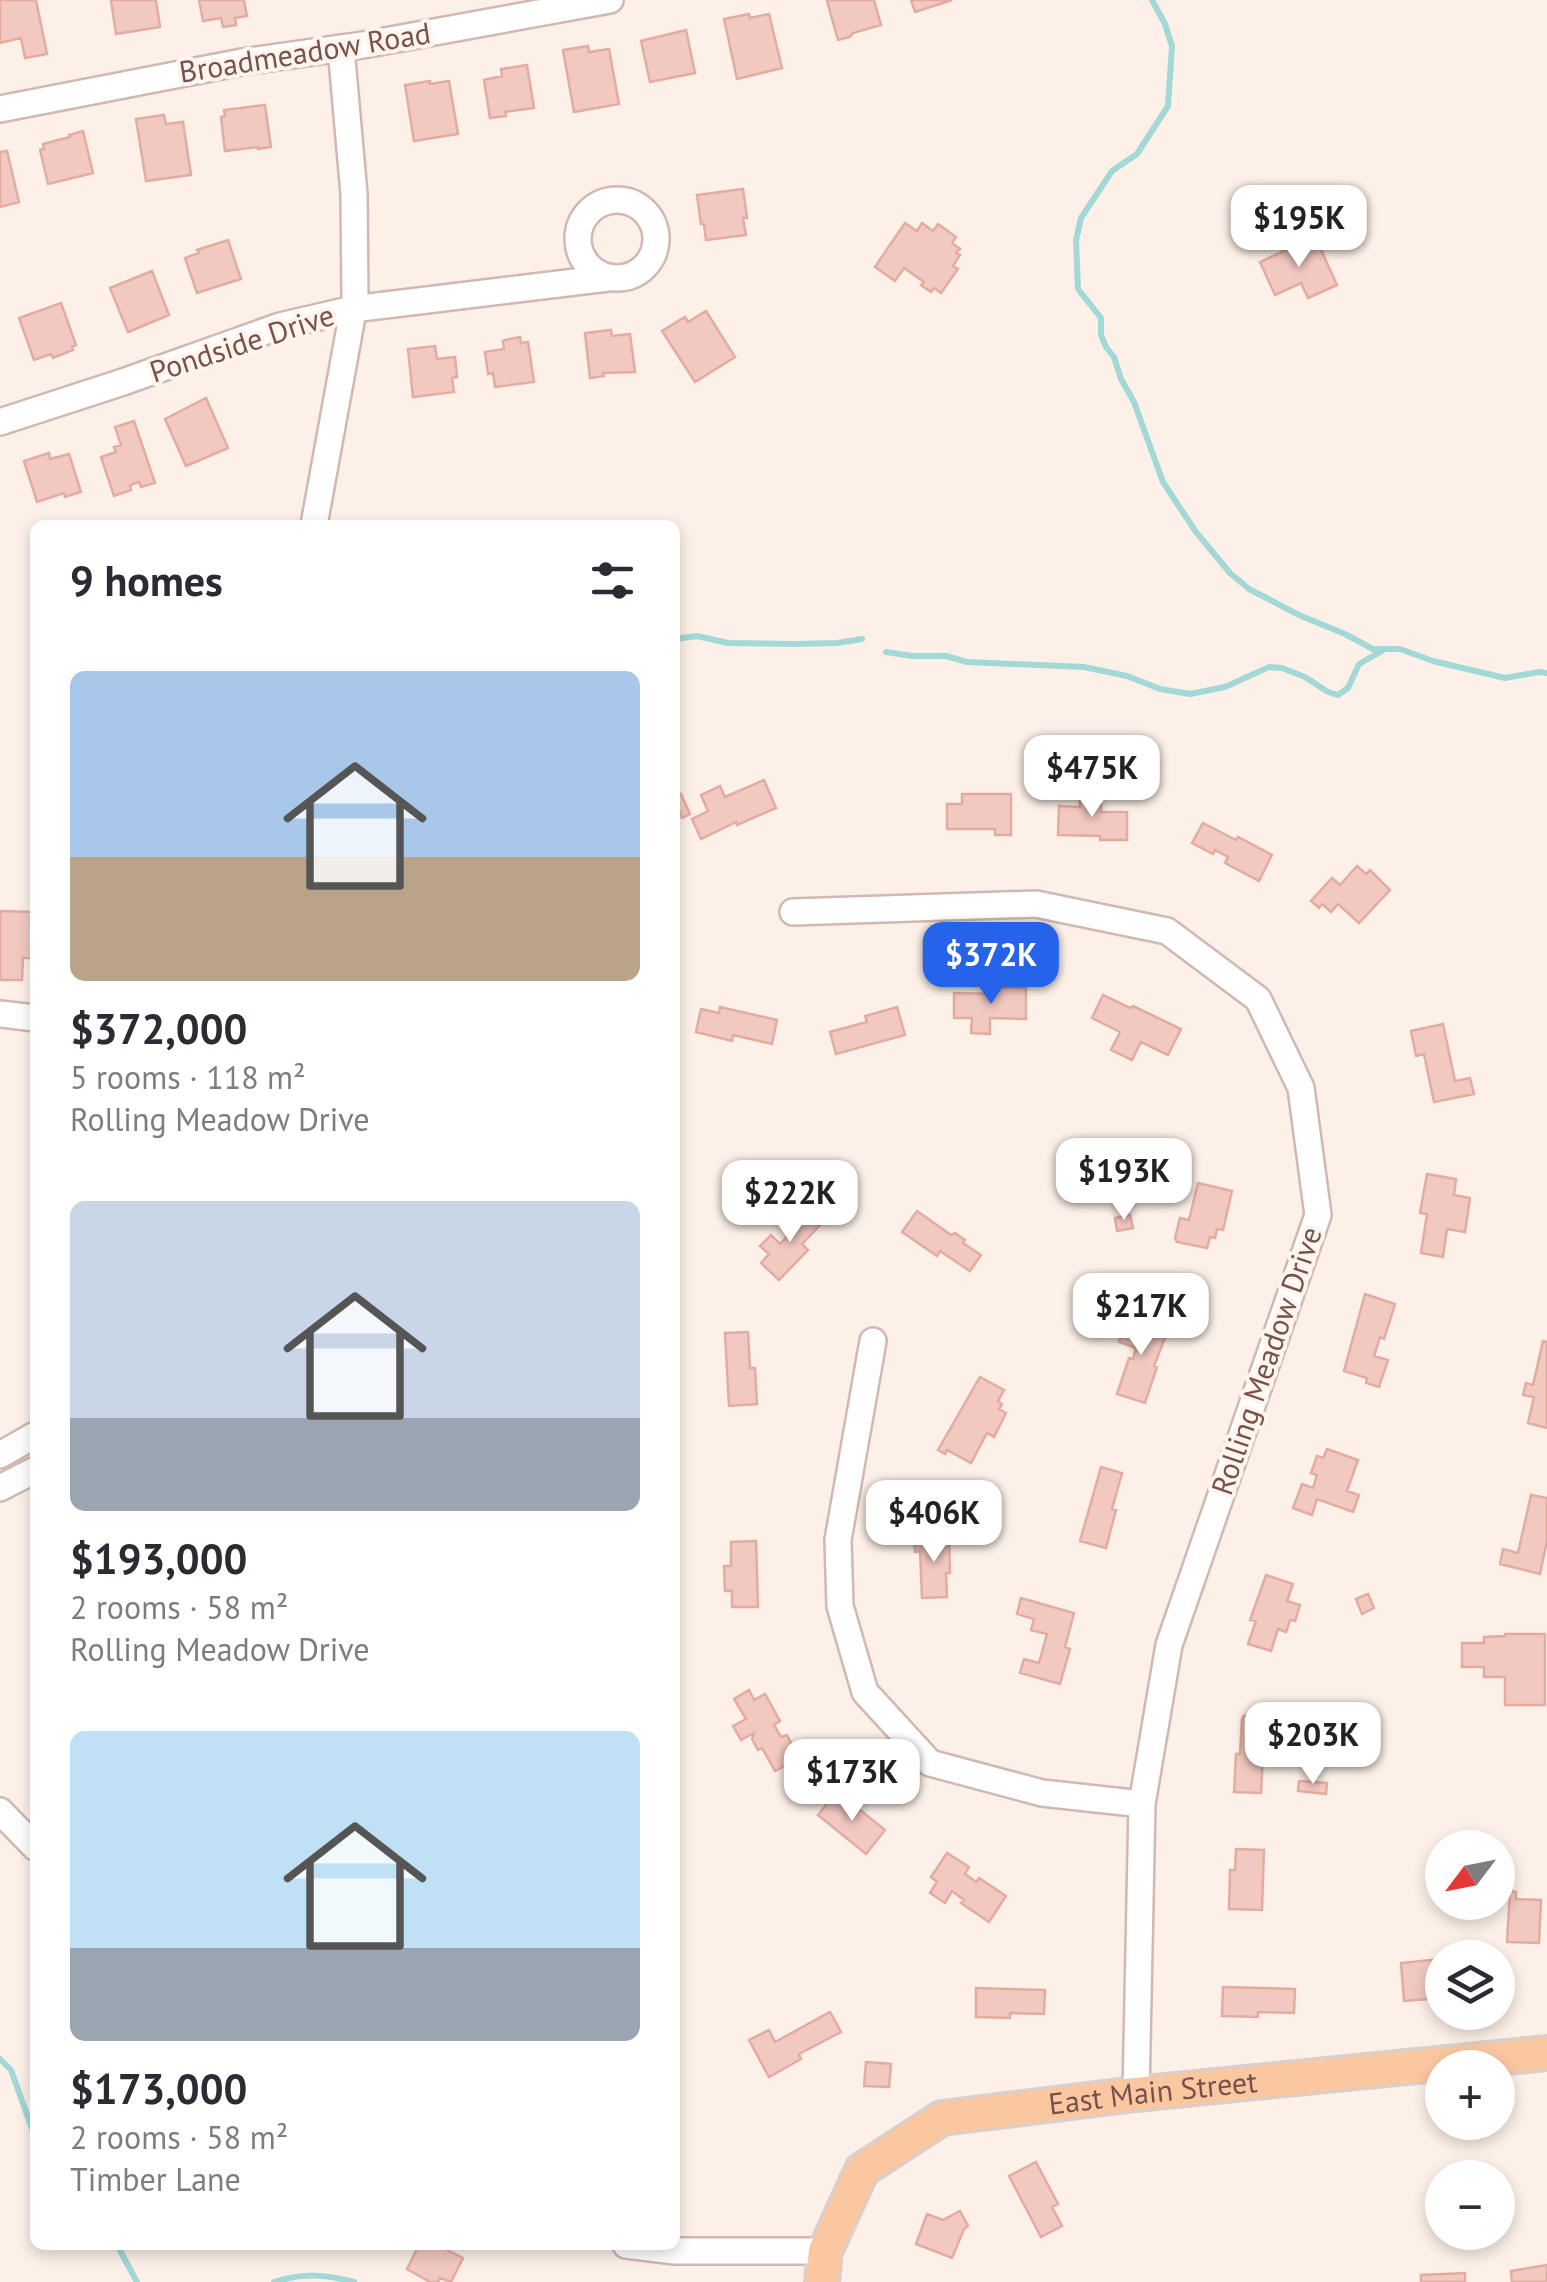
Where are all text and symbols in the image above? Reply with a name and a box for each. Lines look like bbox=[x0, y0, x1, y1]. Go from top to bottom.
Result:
street label: Broadmeadow Road bbox=[176, 12, 433, 91]
pin: $195K bbox=[1229, 185, 1369, 270]
text: $195K bbox=[1253, 196, 1345, 238]
street label: Pondside Drive bbox=[144, 294, 339, 391]
text: 9 homes bbox=[70, 553, 223, 608]
icon: filters bbox=[585, 553, 640, 608]
pin: $475K bbox=[1022, 735, 1162, 820]
icon: home bbox=[265, 736, 445, 916]
text: $475K bbox=[1046, 746, 1138, 788]
pin: $372K bbox=[921, 922, 1061, 1007]
text: $372K bbox=[945, 933, 1037, 975]
text: $372,000 bbox=[70, 1001, 247, 1056]
text: 5 rooms · 118 m² bbox=[70, 1056, 306, 1098]
text: Rolling Meadow Drive bbox=[70, 1098, 370, 1140]
pin: $193K bbox=[1054, 1138, 1194, 1223]
text: $193K bbox=[1078, 1149, 1170, 1191]
pin: $222K bbox=[720, 1160, 860, 1245]
text: $222K bbox=[744, 1171, 836, 1213]
street label: Rolling Meadow Drive bbox=[1201, 1221, 1330, 1500]
icon: home bbox=[265, 1266, 445, 1446]
pin: $217K bbox=[1071, 1273, 1211, 1358]
text: $217K bbox=[1095, 1284, 1187, 1326]
pin: $406K bbox=[864, 1480, 1004, 1565]
text: $406K bbox=[888, 1491, 980, 1533]
text: $193,000 bbox=[70, 1531, 247, 1586]
text: 2 rooms · 58 m² bbox=[70, 1586, 288, 1628]
text: Rolling Meadow Drive bbox=[70, 1628, 370, 1670]
pin: $203K bbox=[1243, 1702, 1383, 1787]
text: $203K bbox=[1267, 1713, 1359, 1755]
pin: $173K bbox=[782, 1739, 922, 1824]
text: $173K bbox=[806, 1750, 898, 1792]
icon: home bbox=[265, 1796, 445, 1976]
north arrow bbox=[1425, 1830, 1515, 1920]
map controls bbox=[1425, 1830, 1515, 2250]
button: layers bbox=[1425, 1940, 1515, 2030]
button: + bbox=[1425, 2050, 1515, 2140]
text: $173,000 bbox=[70, 2061, 247, 2116]
street label: East Main Street bbox=[1046, 2061, 1259, 2123]
text: 2 rooms · 58 m² bbox=[70, 2116, 288, 2158]
text: Timber Lane bbox=[70, 2158, 241, 2200]
button: − bbox=[1425, 2160, 1515, 2250]

